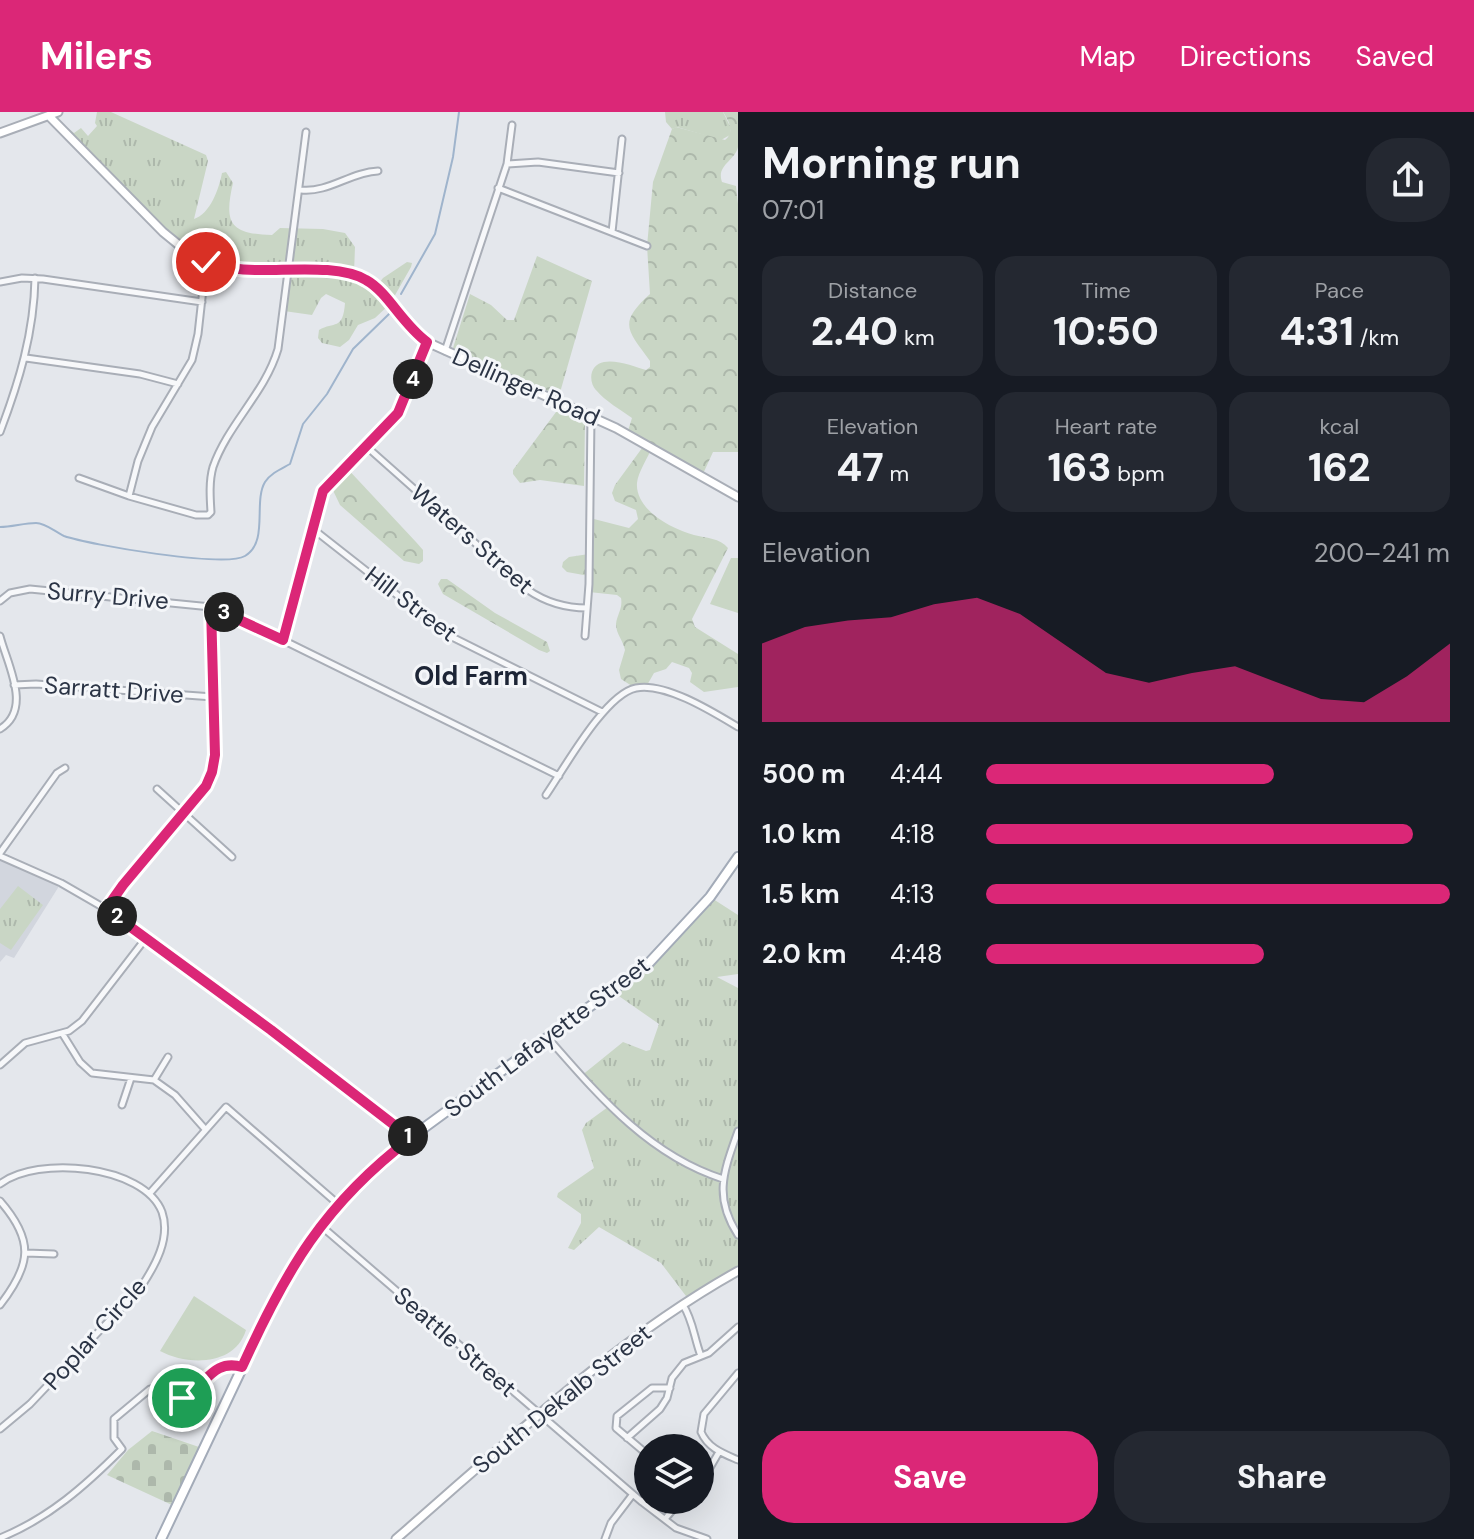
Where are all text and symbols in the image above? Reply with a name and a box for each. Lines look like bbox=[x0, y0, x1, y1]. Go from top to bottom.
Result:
text: Milers bbox=[40, 31, 153, 81]
text: Map bbox=[1079, 38, 1136, 75]
text: Directions bbox=[1180, 38, 1312, 75]
text: Saved bbox=[1356, 38, 1434, 75]
text: Morning run bbox=[762, 134, 1021, 192]
button: share bbox=[1366, 138, 1450, 222]
text: 07:01 bbox=[762, 193, 824, 227]
pin bbox=[172, 228, 240, 296]
icon: check bbox=[184, 240, 228, 284]
text: Distance bbox=[828, 276, 917, 305]
text: Time bbox=[1081, 276, 1131, 305]
text: Pace bbox=[1315, 276, 1364, 305]
text: 2.40 bbox=[811, 305, 898, 357]
text: 10:50 bbox=[1053, 305, 1159, 357]
text: 4:31 bbox=[1279, 305, 1354, 357]
text: km bbox=[898, 323, 935, 352]
text: /km bbox=[1354, 323, 1399, 352]
street label: Dellinger Road bbox=[448, 340, 605, 433]
pin: 4 bbox=[393, 359, 433, 399]
text: 4 bbox=[406, 364, 420, 393]
text: Elevation bbox=[827, 412, 919, 441]
text: Heart rate bbox=[1055, 412, 1157, 441]
text: kcal bbox=[1319, 412, 1359, 441]
text: 47 bbox=[836, 441, 884, 493]
text: 163 bbox=[1047, 441, 1112, 493]
text: 162 bbox=[1308, 441, 1371, 493]
text: m bbox=[884, 459, 909, 488]
text: bpm bbox=[1112, 459, 1165, 488]
street label: Waters Street bbox=[404, 477, 540, 600]
text: Elevation bbox=[762, 536, 870, 570]
text: 200–241 m bbox=[1314, 536, 1450, 570]
street label: Hill Street bbox=[359, 559, 463, 648]
street label: Surry Drive bbox=[46, 575, 170, 616]
pin: 3 bbox=[204, 592, 244, 632]
text: 3 bbox=[217, 597, 231, 626]
district label: Old Farm bbox=[414, 659, 528, 693]
street label: Sarratt Drive bbox=[43, 669, 185, 710]
text: 500 m bbox=[762, 757, 845, 791]
text: 4:44 bbox=[890, 757, 943, 791]
text: 1.0 km bbox=[762, 817, 841, 851]
text: 4:18 bbox=[890, 817, 935, 851]
text: 1.5 km bbox=[762, 877, 840, 911]
text: 4:13 bbox=[890, 877, 935, 911]
pin: 2 bbox=[97, 896, 137, 936]
text: 2 bbox=[111, 901, 123, 930]
text: 2.0 km bbox=[762, 937, 846, 971]
text: 4:48 bbox=[890, 937, 943, 971]
street label: South Lafayette Street bbox=[438, 949, 656, 1124]
pin: 1 bbox=[388, 1116, 428, 1156]
text: 1 bbox=[404, 1121, 412, 1150]
street label: Poplar Circle bbox=[36, 1271, 153, 1396]
street label: Seattle Street bbox=[388, 1280, 523, 1403]
street label: South Dekalb Street bbox=[466, 1317, 658, 1480]
pin bbox=[148, 1364, 216, 1432]
icon: arrive bbox=[160, 1376, 204, 1420]
button: Save bbox=[762, 1431, 1098, 1523]
button: Share bbox=[1114, 1431, 1450, 1523]
map controls bbox=[634, 1434, 714, 1514]
button: layers bbox=[634, 1434, 714, 1514]

